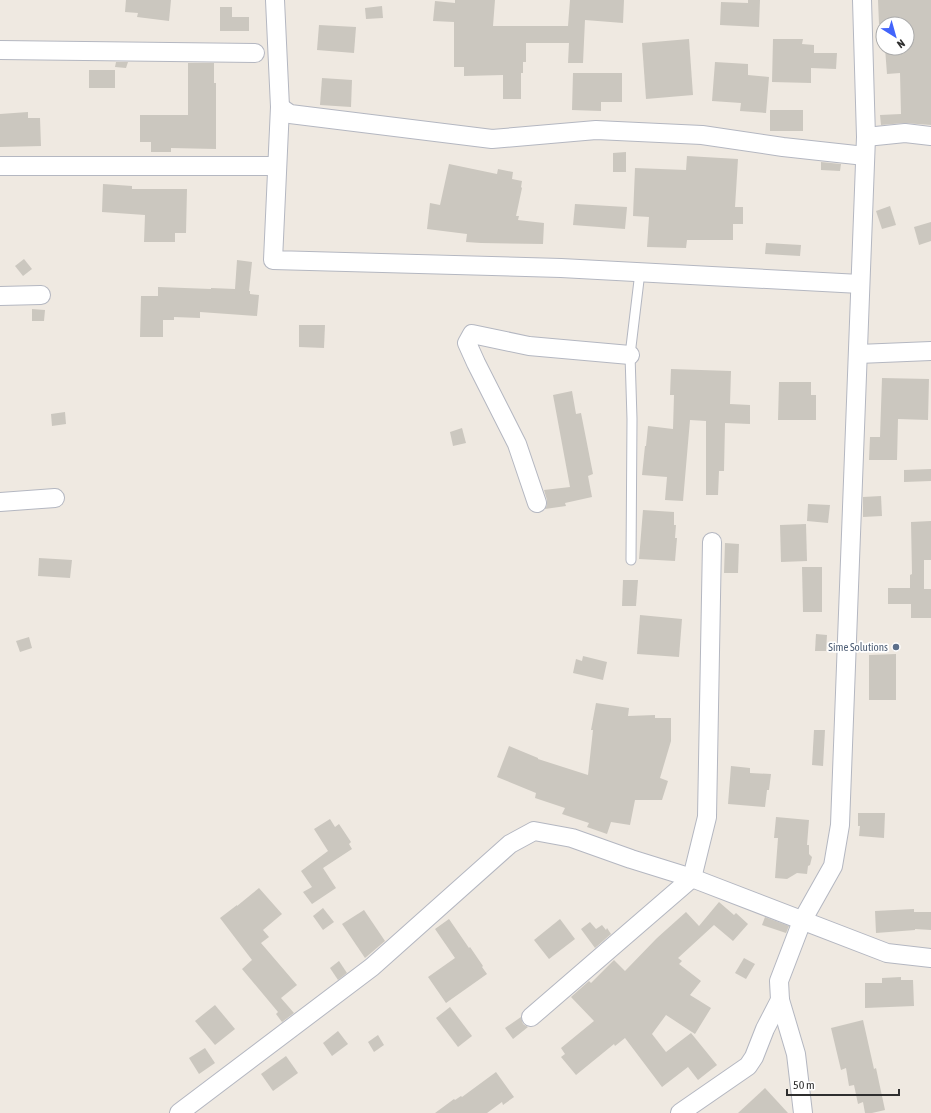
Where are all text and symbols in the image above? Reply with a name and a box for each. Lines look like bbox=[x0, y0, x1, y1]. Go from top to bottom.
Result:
north arrow bbox=[875, 16, 915, 56]
text: N bbox=[895, 37, 907, 51]
place label: Sime Solutions bbox=[828, 641, 888, 653]
marker: Sime Solutions bbox=[891, 642, 901, 652]
scale bar bbox=[787, 1071, 899, 1097]
text: 50 m bbox=[793, 1078, 815, 1092]

